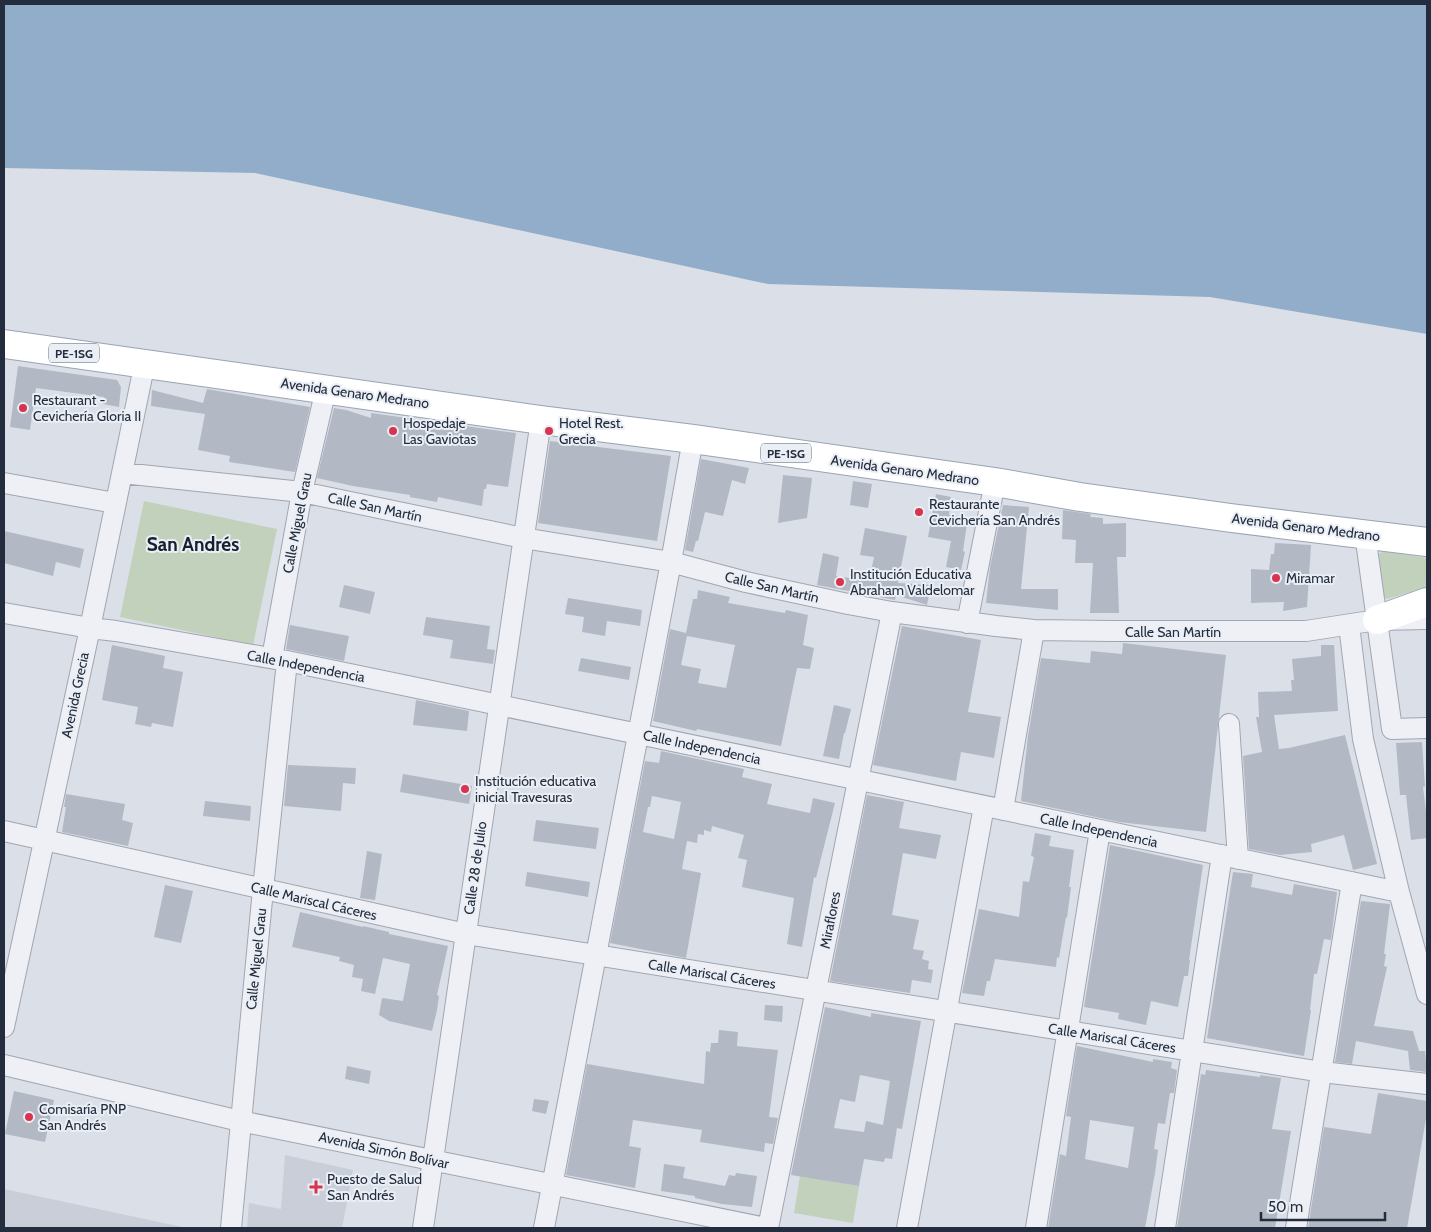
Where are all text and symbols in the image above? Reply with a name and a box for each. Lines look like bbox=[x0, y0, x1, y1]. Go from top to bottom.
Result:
road number: PE-1SG bbox=[49, 343, 99, 362]
street label: Avenida Genaro Medrano bbox=[280, 374, 430, 412]
place label: Restaurant - Cevichería Gloria II bbox=[33, 391, 141, 425]
marker: Restaurant - Cevichería Gloria II bbox=[17, 402, 29, 414]
place label: Hospedaje Las Gaviotas bbox=[403, 414, 476, 448]
place label: Hotel Rest. Grecia bbox=[559, 414, 623, 448]
marker: Hospedaje Las Gaviotas bbox=[387, 425, 399, 437]
marker: Hotel Rest. Grecia bbox=[543, 425, 555, 437]
road number: PE-1SG bbox=[761, 443, 811, 462]
street label: Avenida Genaro Medrano bbox=[830, 451, 980, 489]
street label: Calle Miguel Grau bbox=[278, 471, 316, 575]
street label: Calle San Martín bbox=[326, 488, 424, 526]
place label: Restaurante Cevichería San Andrés bbox=[929, 495, 1060, 529]
marker: Restaurante Cevichería San Andrés bbox=[913, 506, 925, 518]
street label: Avenida Genaro Medrano bbox=[1231, 509, 1382, 545]
district label: San Andrés bbox=[147, 533, 239, 556]
place label: Institución Educativa Abraham Valdelomar bbox=[850, 565, 975, 599]
street label: Calle San Martín bbox=[723, 567, 821, 607]
place label: Miramar bbox=[1286, 569, 1335, 587]
marker: Miramar bbox=[1270, 572, 1282, 584]
marker: Institución Educativa Abraham Valdelomar bbox=[834, 576, 846, 588]
street label: Calle San Martín bbox=[1125, 623, 1221, 641]
street label: Calle Independencia bbox=[245, 646, 367, 686]
street label: Avenida Grecia bbox=[57, 650, 93, 740]
street label: Calle Independencia bbox=[641, 726, 763, 768]
place label: Institución educativa inicial Travesuras bbox=[475, 772, 597, 806]
marker: Institución educativa inicial Travesuras bbox=[459, 783, 471, 795]
street label: Calle Independencia bbox=[1038, 809, 1160, 851]
street label: Calle 28 de Julio bbox=[460, 820, 490, 916]
street label: Calle Mariscal Cáceres bbox=[249, 878, 379, 924]
street label: Miraflores bbox=[816, 890, 844, 950]
street label: Calle Miguel Grau bbox=[242, 907, 270, 1011]
street label: Calle Mariscal Cáceres bbox=[647, 955, 777, 993]
street label: Calle Mariscal Cáceres bbox=[1047, 1019, 1177, 1057]
place label: Comisaría PNP San Andrés bbox=[39, 1100, 126, 1134]
marker: Comisaría PNP San Andrés bbox=[23, 1111, 35, 1123]
street label: Avenida Simón Bolívar bbox=[317, 1127, 451, 1173]
place label: Puesto de Salud San Andrés bbox=[327, 1170, 422, 1204]
marker: Puesto de Salud San Andrés bbox=[309, 1180, 323, 1194]
scale bar bbox=[1261, 1190, 1385, 1222]
text: 50 m bbox=[1268, 1198, 1303, 1216]

